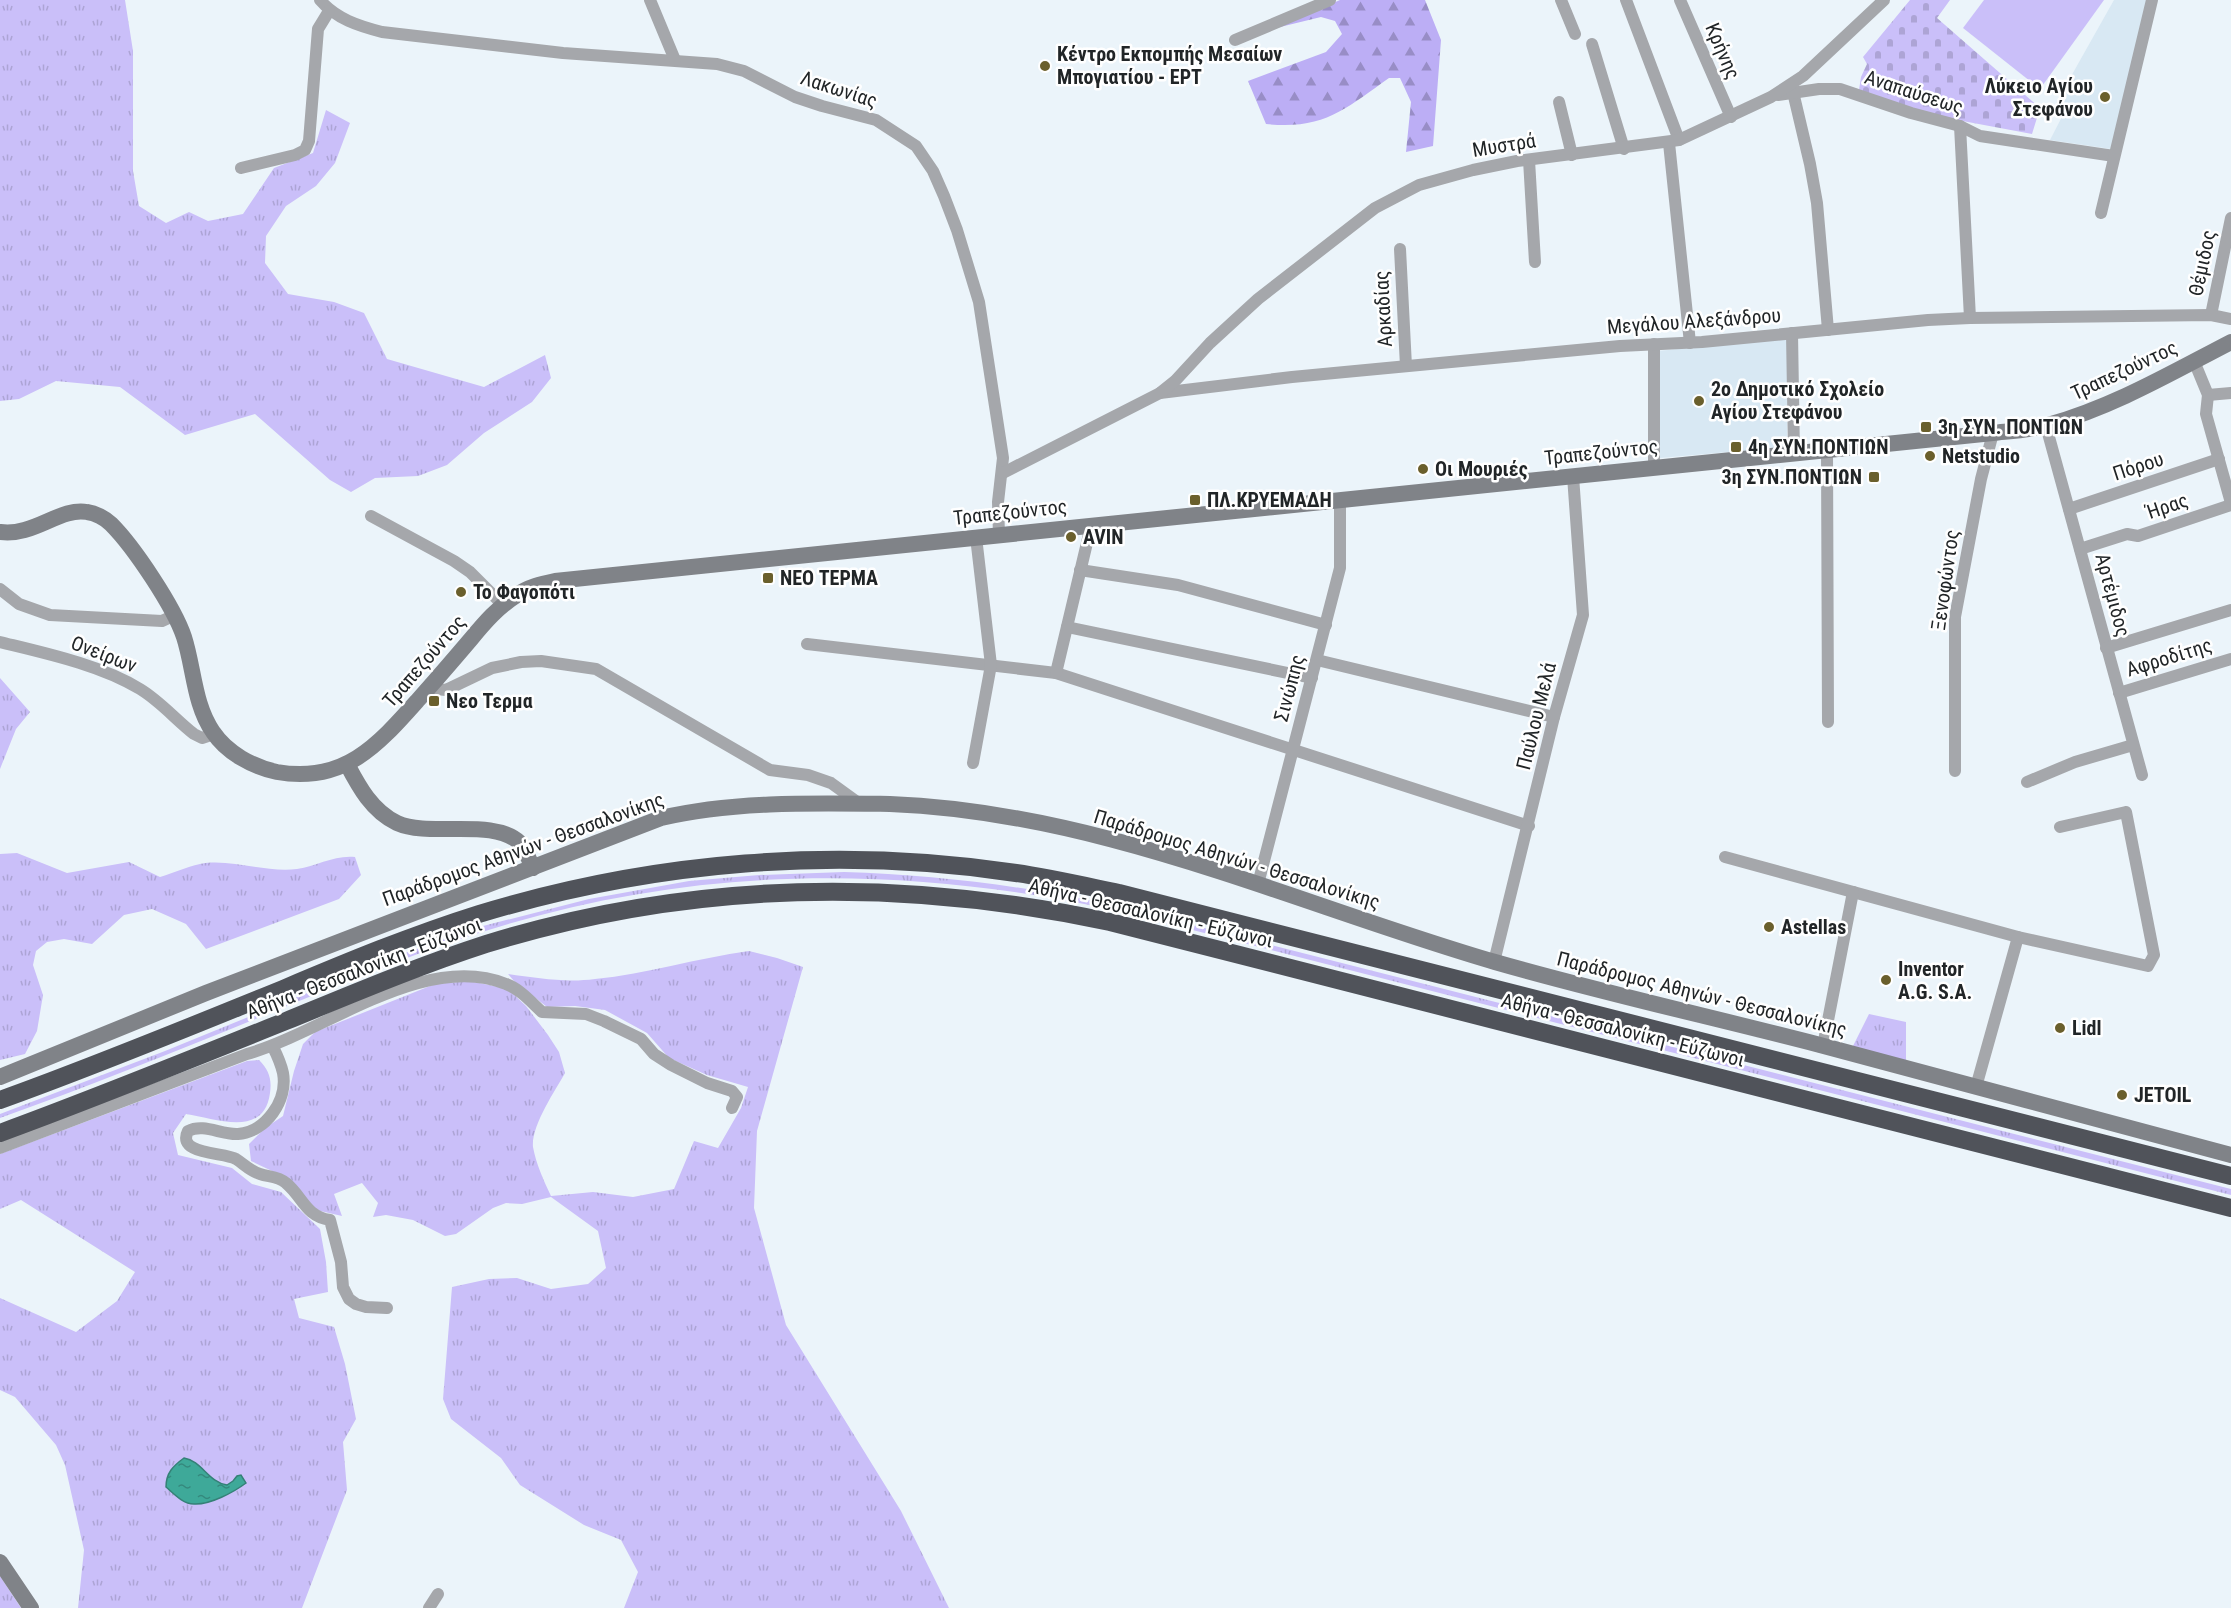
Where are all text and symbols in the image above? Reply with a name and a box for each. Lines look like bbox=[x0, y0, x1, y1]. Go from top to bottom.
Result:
street label: Κρήνης bbox=[1700, 19, 1746, 83]
place label: Κέντρο Εκπομπής Μεσαίων Μπογιατίου - ΕΡΤ bbox=[1057, 42, 1282, 89]
marker: Κέντρο Εκπομπής Μεσαίων Μπογιατίου - ΕΡΤ bbox=[1038, 59, 1052, 73]
street label: Λακωνίας bbox=[798, 65, 880, 113]
street label: Αναπαύσεως bbox=[1862, 65, 1966, 119]
place label: Λύκειο Αγίου Στεφάνου bbox=[1985, 74, 2093, 121]
marker: Λύκειο Αγίου Στεφάνου bbox=[2098, 90, 2112, 104]
street label: Μυστρά bbox=[1471, 128, 1538, 162]
street label: Θέμιδος bbox=[2183, 228, 2221, 298]
street label: Αρκαδίας bbox=[1369, 270, 1397, 348]
street label: Μεγάλου Αλεξάνδρου bbox=[1606, 303, 1782, 339]
street label: Τραπεζούντος bbox=[2067, 335, 2181, 405]
place label: 2ο Δημοτικό Σχολείο Αγίου Στεφάνου bbox=[1711, 377, 1884, 424]
marker: 2ο Δημοτικό Σχολείο Αγίου Στεφάνου bbox=[1692, 394, 1706, 408]
place label: 3η ΣΥΝ. ΠΟΝΤΙΩΝ bbox=[1938, 415, 2083, 439]
marker: 3η ΣΥΝ. ΠΟΝΤΙΩΝ bbox=[1919, 420, 1933, 434]
street label: Τραπεζούντος bbox=[1543, 434, 1659, 470]
place label: 4η ΣΥΝ.ΠΟΝΤΙΩΝ bbox=[1748, 435, 1888, 459]
marker: 4η ΣΥΝ.ΠΟΝΤΙΩΝ bbox=[1729, 440, 1743, 454]
place label: Netstudio bbox=[1942, 444, 2020, 468]
street label: Πόρου bbox=[2110, 447, 2166, 485]
marker: Netstudio bbox=[1923, 449, 1937, 463]
place label: Οι Μουριές bbox=[1435, 457, 1528, 481]
marker: Οι Μουριές bbox=[1416, 462, 1430, 476]
place label: 3η ΣΥΝ.ΠΟΝΤΙΩΝ bbox=[1722, 465, 1862, 489]
marker: 3η ΣΥΝ.ΠΟΝΤΙΩΝ bbox=[1867, 470, 1881, 484]
place label: ΠΛ.ΚΡΥΕΜΑΔΗ bbox=[1207, 488, 1332, 512]
street label: Ήρας bbox=[2142, 488, 2191, 525]
marker: ΠΛ.ΚΡΥΕΜΑΔΗ bbox=[1188, 493, 1202, 507]
street label: Τραπεζούντος bbox=[952, 494, 1068, 530]
place label: AVIN bbox=[1083, 525, 1123, 549]
street label: Ξενοφώντος bbox=[1926, 528, 1964, 632]
marker: AVIN bbox=[1064, 530, 1078, 544]
street label: Αρτέμιδος bbox=[2090, 551, 2136, 639]
place label: ΝΕΟ ΤΕΡΜΑ bbox=[780, 566, 878, 590]
marker: ΝΕΟ ΤΕΡΜΑ bbox=[761, 571, 775, 585]
place label: Το Φαγοπότι bbox=[473, 580, 575, 604]
marker: Το Φαγοπότι bbox=[454, 585, 468, 599]
street label: Τραπεζούντος bbox=[377, 610, 471, 712]
street label: Ονείρων bbox=[68, 630, 141, 678]
street label: Αφροδίτης bbox=[2123, 633, 2215, 681]
street label: Σινώπης bbox=[1269, 652, 1309, 724]
street label: Παύλου Μελά bbox=[1511, 660, 1561, 772]
place label: Νεο Τερμα bbox=[446, 689, 533, 713]
marker: Νεο Τερμα bbox=[427, 694, 441, 708]
street label: Παράδρομος Αθηνών - Θεσσαλονίκης bbox=[379, 787, 667, 911]
street label: Παράδρομος Αθηνών - Θεσσαλονίκης bbox=[1091, 804, 1383, 914]
street label: Αθήνα - Θεσσαλονίκη - Εύζωνοι bbox=[1026, 873, 1276, 953]
street label: Αθήνα - Θεσσαλονίκη - Εύζωνοι bbox=[243, 912, 485, 1024]
place label: Astellas bbox=[1781, 915, 1846, 939]
marker: Astellas bbox=[1762, 920, 1776, 934]
street label: Παράδρομος Αθηνών - Θεσσαλονίκης bbox=[1555, 946, 1849, 1042]
place label: Inventor A.G. S.A. bbox=[1898, 957, 1972, 1004]
marker: Inventor A.G. S.A. bbox=[1879, 973, 1893, 987]
street label: Αθήνα - Θεσσαλονίκη - Εύζωνοι bbox=[1499, 988, 1747, 1072]
place label: Lidl bbox=[2072, 1016, 2102, 1040]
marker: Lidl bbox=[2053, 1021, 2067, 1035]
place label: JETOIL bbox=[2134, 1083, 2192, 1107]
marker: JETOIL bbox=[2115, 1088, 2129, 1102]

